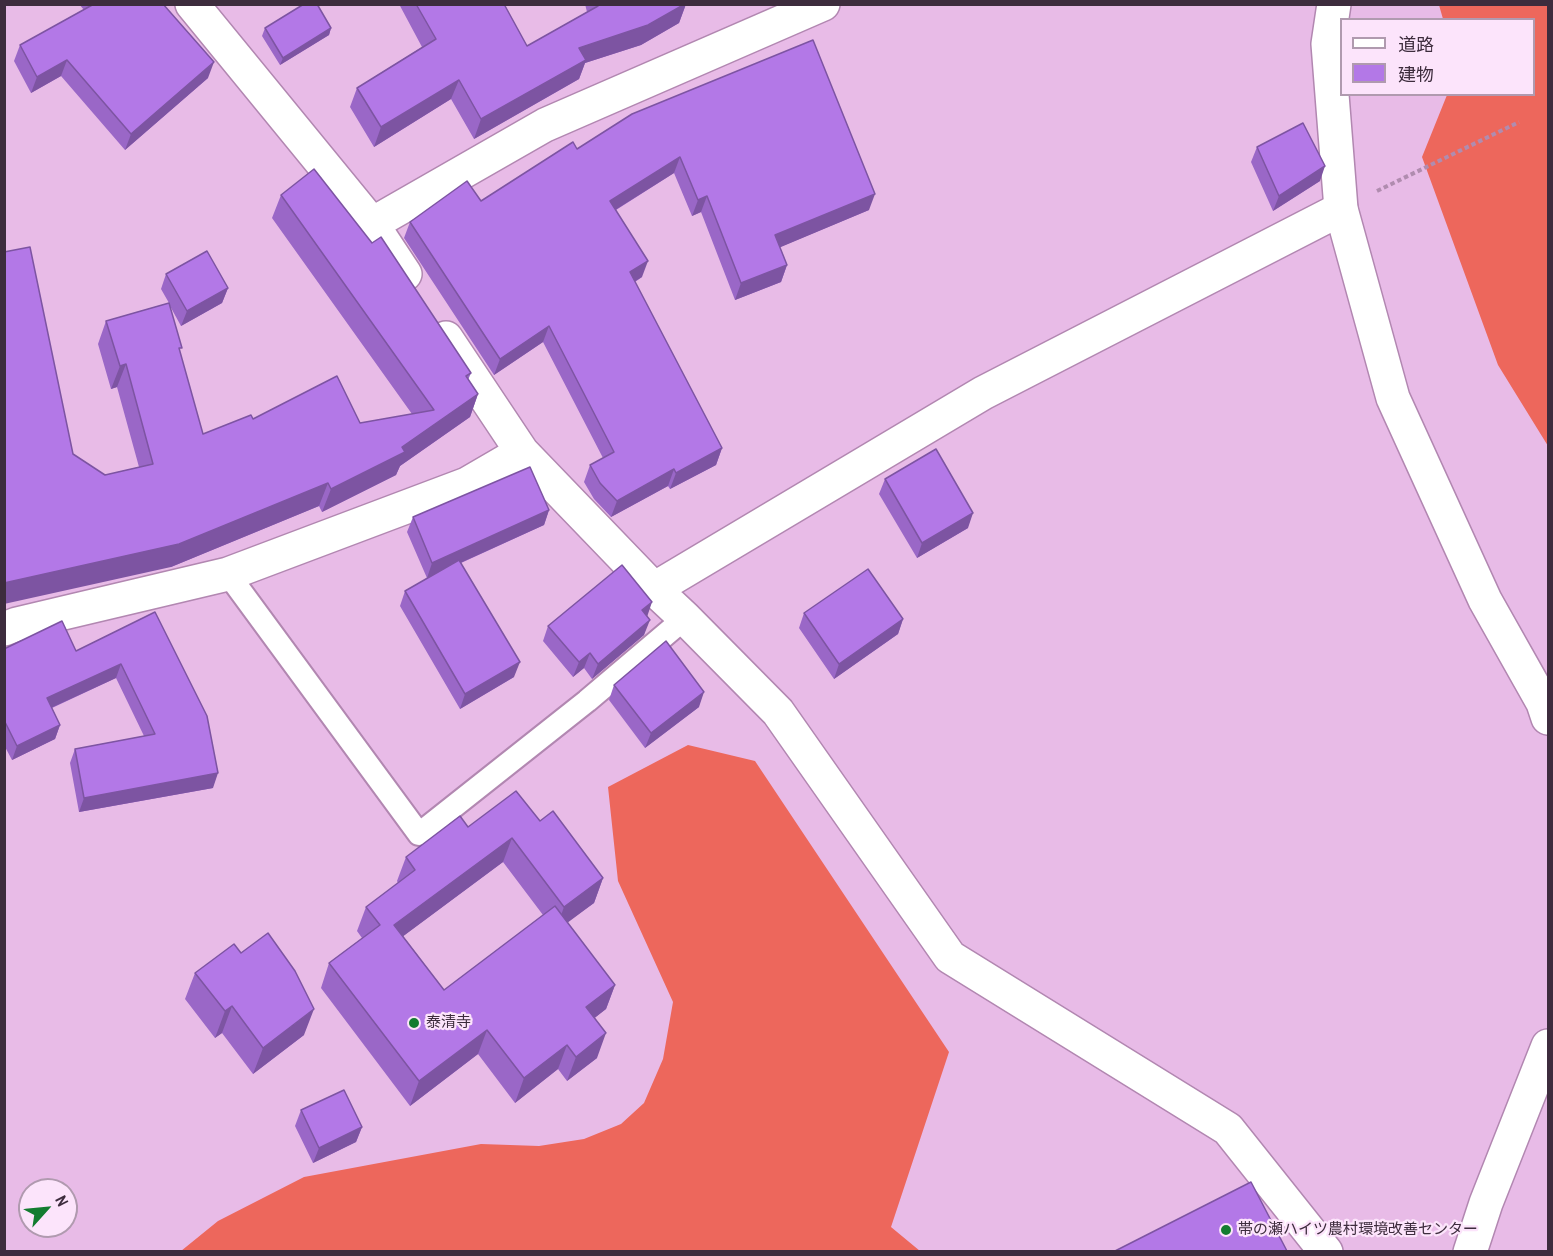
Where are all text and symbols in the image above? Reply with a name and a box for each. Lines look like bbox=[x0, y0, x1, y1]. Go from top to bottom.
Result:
legend bbox=[1340, 18, 1535, 96]
text: 道路 bbox=[1398, 32, 1434, 57]
text: 建物 bbox=[1398, 62, 1434, 87]
place label: 泰清寺 bbox=[426, 1014, 471, 1032]
marker: 泰清寺 bbox=[407, 1016, 421, 1030]
north arrow bbox=[18, 1178, 78, 1238]
text: N bbox=[50, 1192, 74, 1210]
place label: 帯の瀬ハイツ農村環境改善センター bbox=[1238, 1221, 1478, 1239]
marker: 帯の瀬ハイツ農村環境改善センター bbox=[1219, 1223, 1233, 1237]

